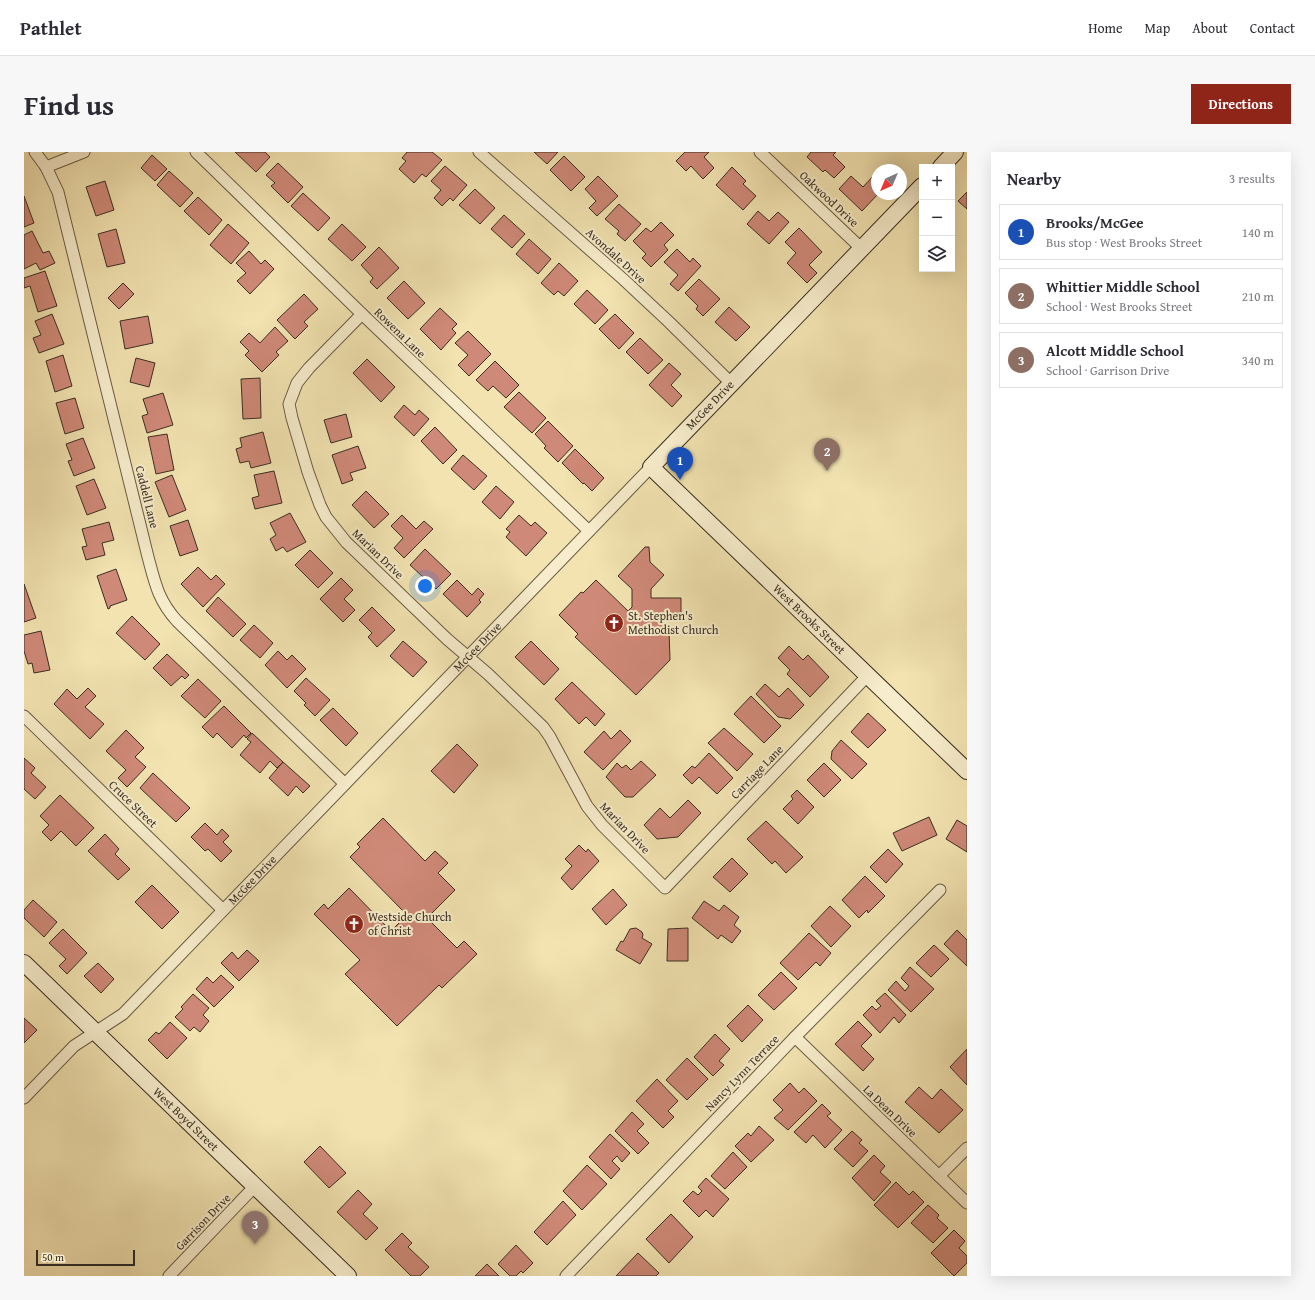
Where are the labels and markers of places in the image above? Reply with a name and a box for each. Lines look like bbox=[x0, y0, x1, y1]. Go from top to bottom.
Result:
pin: 2 bbox=[814, 438, 840, 471]
pin: 1 bbox=[667, 447, 693, 480]
place label: St. Stephen's Methodist Church bbox=[628, 607, 719, 638]
church icon: St. Stephen's Methodist Church bbox=[603, 612, 625, 634]
place label: Westside Church of Christ bbox=[368, 908, 452, 939]
church icon: Westside Church of Christ bbox=[343, 913, 365, 935]
pin: 3 bbox=[242, 1211, 268, 1244]

